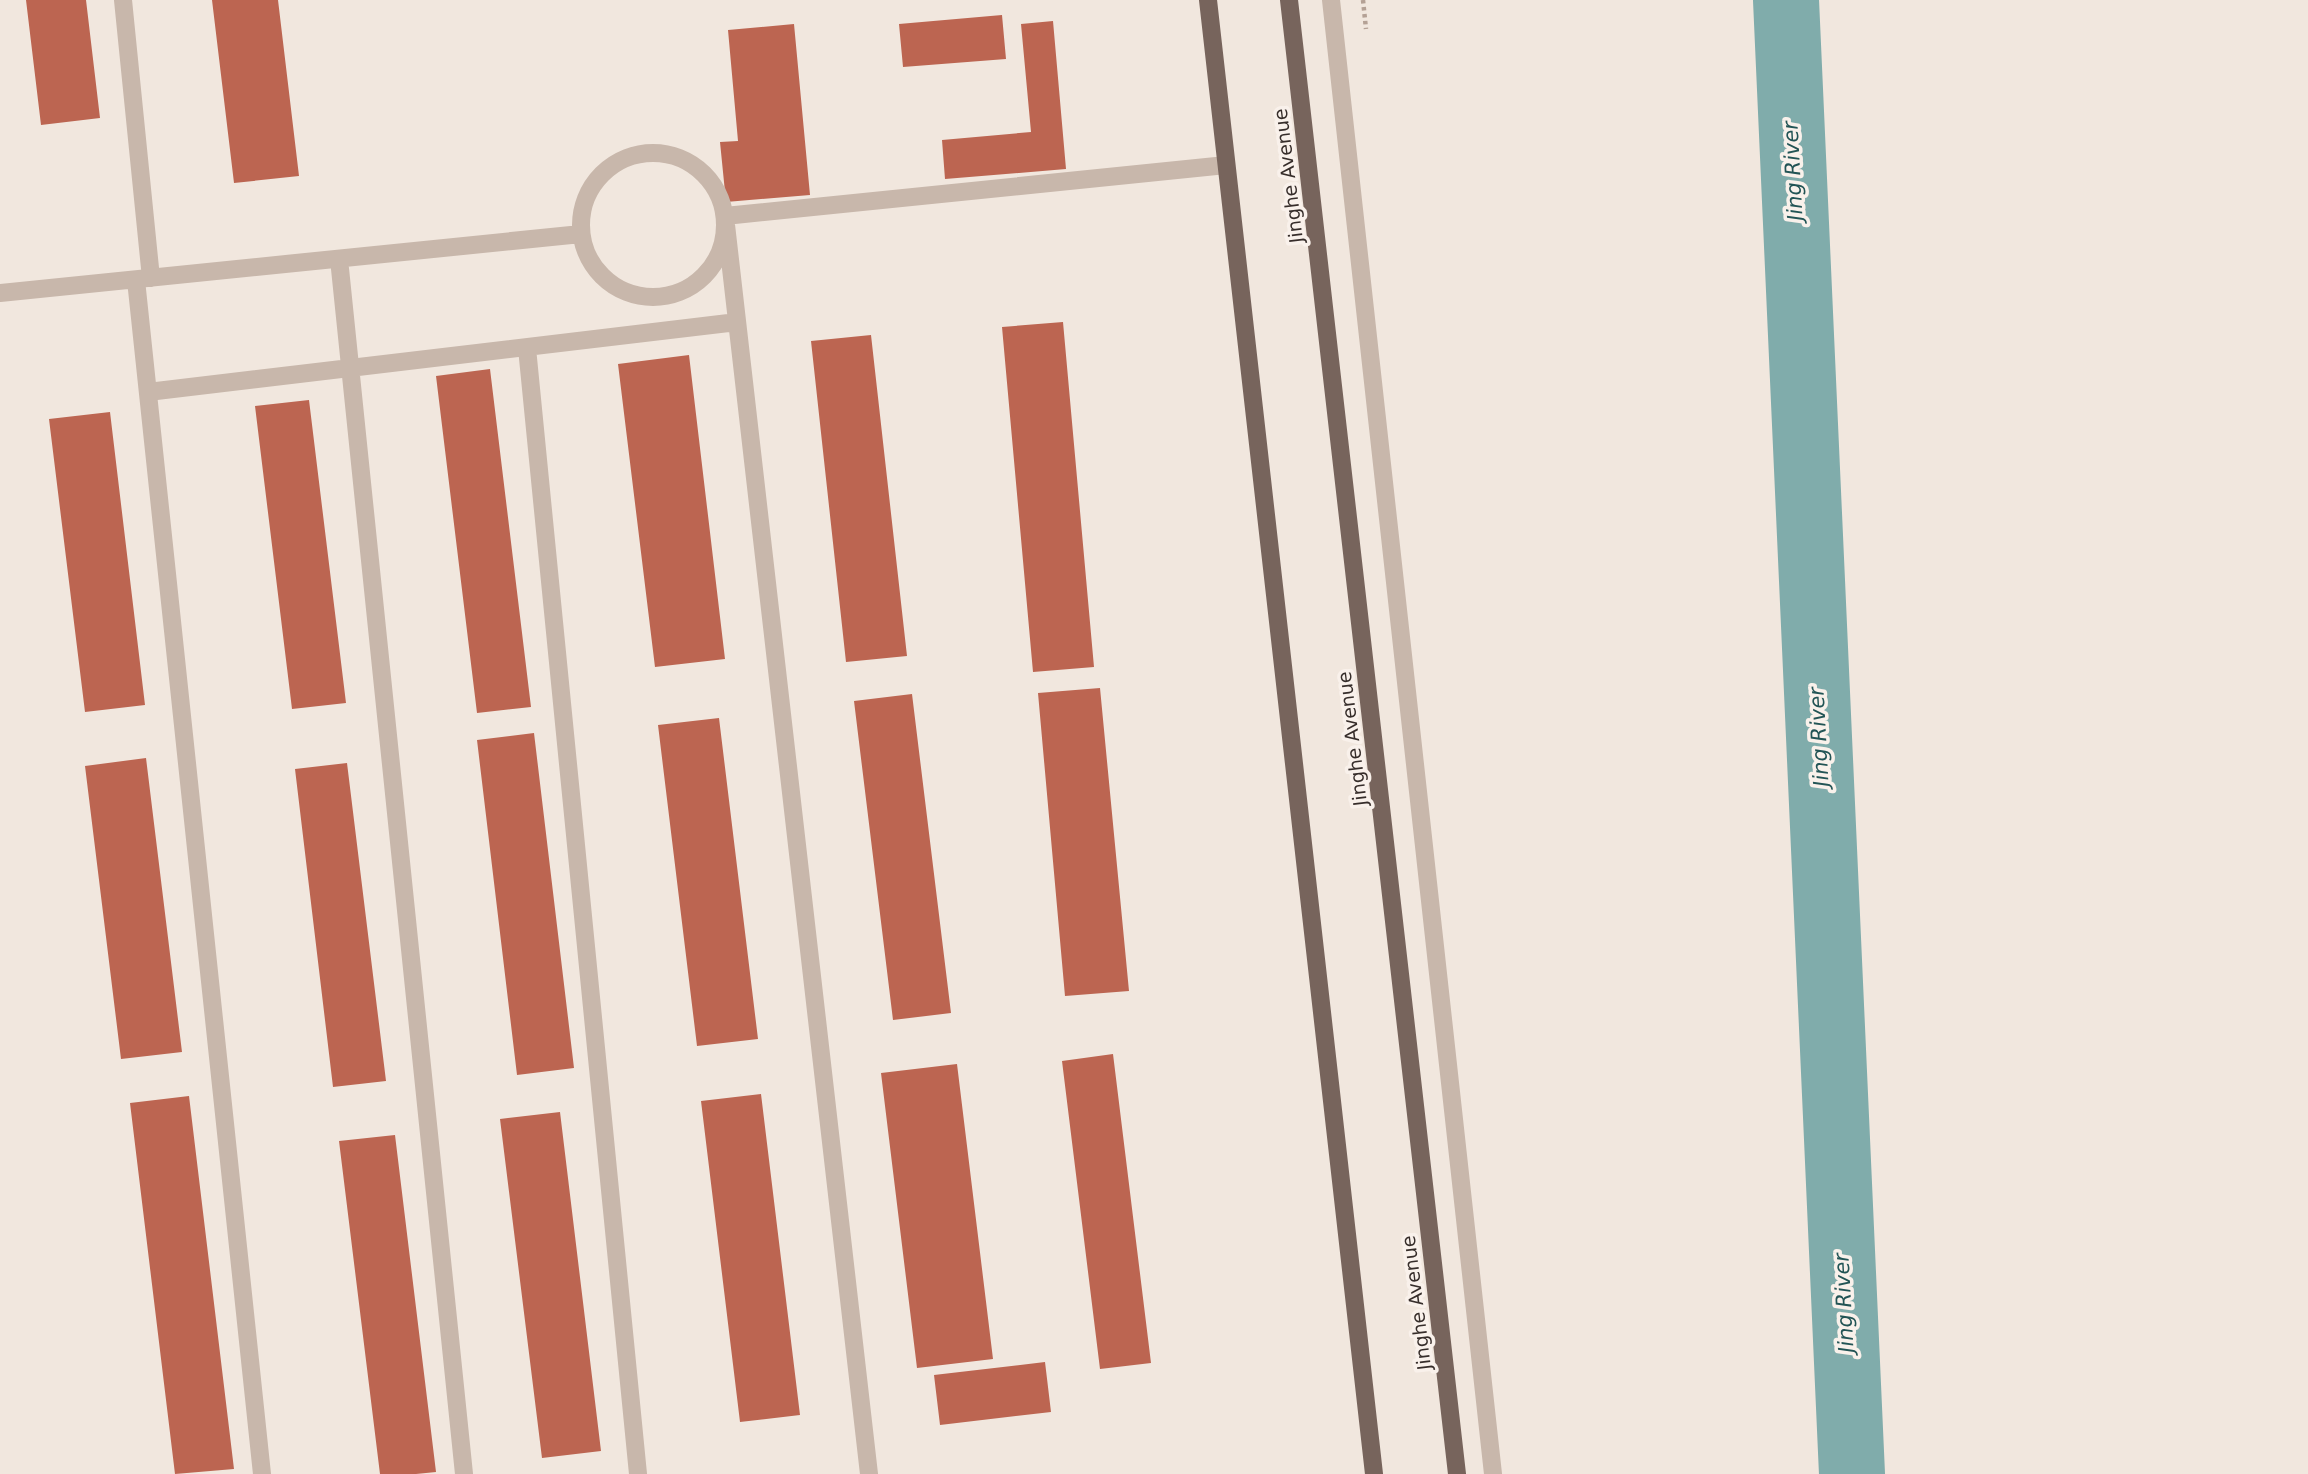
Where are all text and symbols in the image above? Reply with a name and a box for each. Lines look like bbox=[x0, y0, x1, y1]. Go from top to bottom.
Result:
street label: Jinghe Avenue bbox=[1269, 107, 1307, 246]
water label: Jing River bbox=[1778, 119, 1808, 225]
street label: Jinghe Avenue bbox=[1333, 670, 1371, 809]
water label: Jing River bbox=[1804, 685, 1834, 791]
street label: Jinghe Avenue bbox=[1397, 1234, 1435, 1373]
water label: Jing River bbox=[1829, 1251, 1859, 1357]

